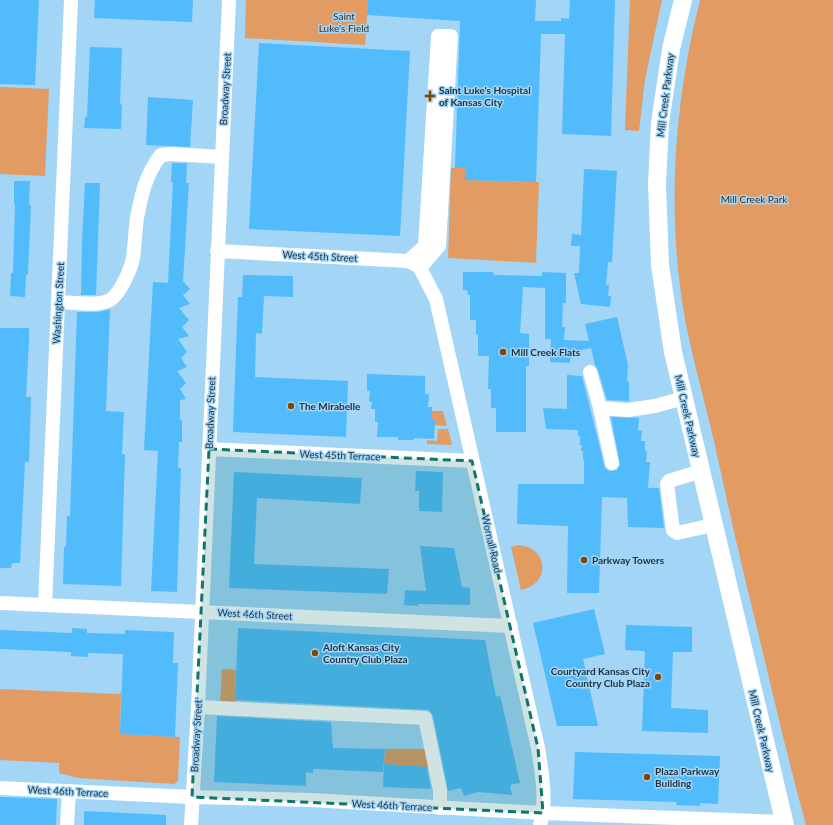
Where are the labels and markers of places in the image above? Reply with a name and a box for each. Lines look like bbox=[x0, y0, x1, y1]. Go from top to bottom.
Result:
place label: Saint Luke's Hospital of Kansas City bbox=[439, 84, 531, 108]
marker: Saint Luke's Hospital of Kansas City bbox=[424, 90, 436, 102]
place label: Mill Creek Flats bbox=[511, 346, 581, 358]
marker: Mill Creek Flats bbox=[498, 347, 508, 357]
place label: The Mirabelle bbox=[299, 400, 361, 412]
marker: The Mirabelle bbox=[286, 401, 296, 411]
place label: Parkway Towers bbox=[592, 554, 665, 566]
marker: Parkway Towers bbox=[579, 555, 589, 565]
place label: Aloft Kansas City Country Club Plaza bbox=[322, 641, 408, 665]
marker: Aloft Kansas City Country Club Plaza bbox=[310, 648, 320, 658]
place label: Courtyard Kansas City Country Club Plaza bbox=[551, 665, 651, 689]
marker: Courtyard Kansas City Country Club Plaza bbox=[653, 672, 663, 682]
place label: Plaza Parkway Building bbox=[655, 765, 720, 789]
marker: Plaza Parkway Building bbox=[642, 772, 652, 782]

